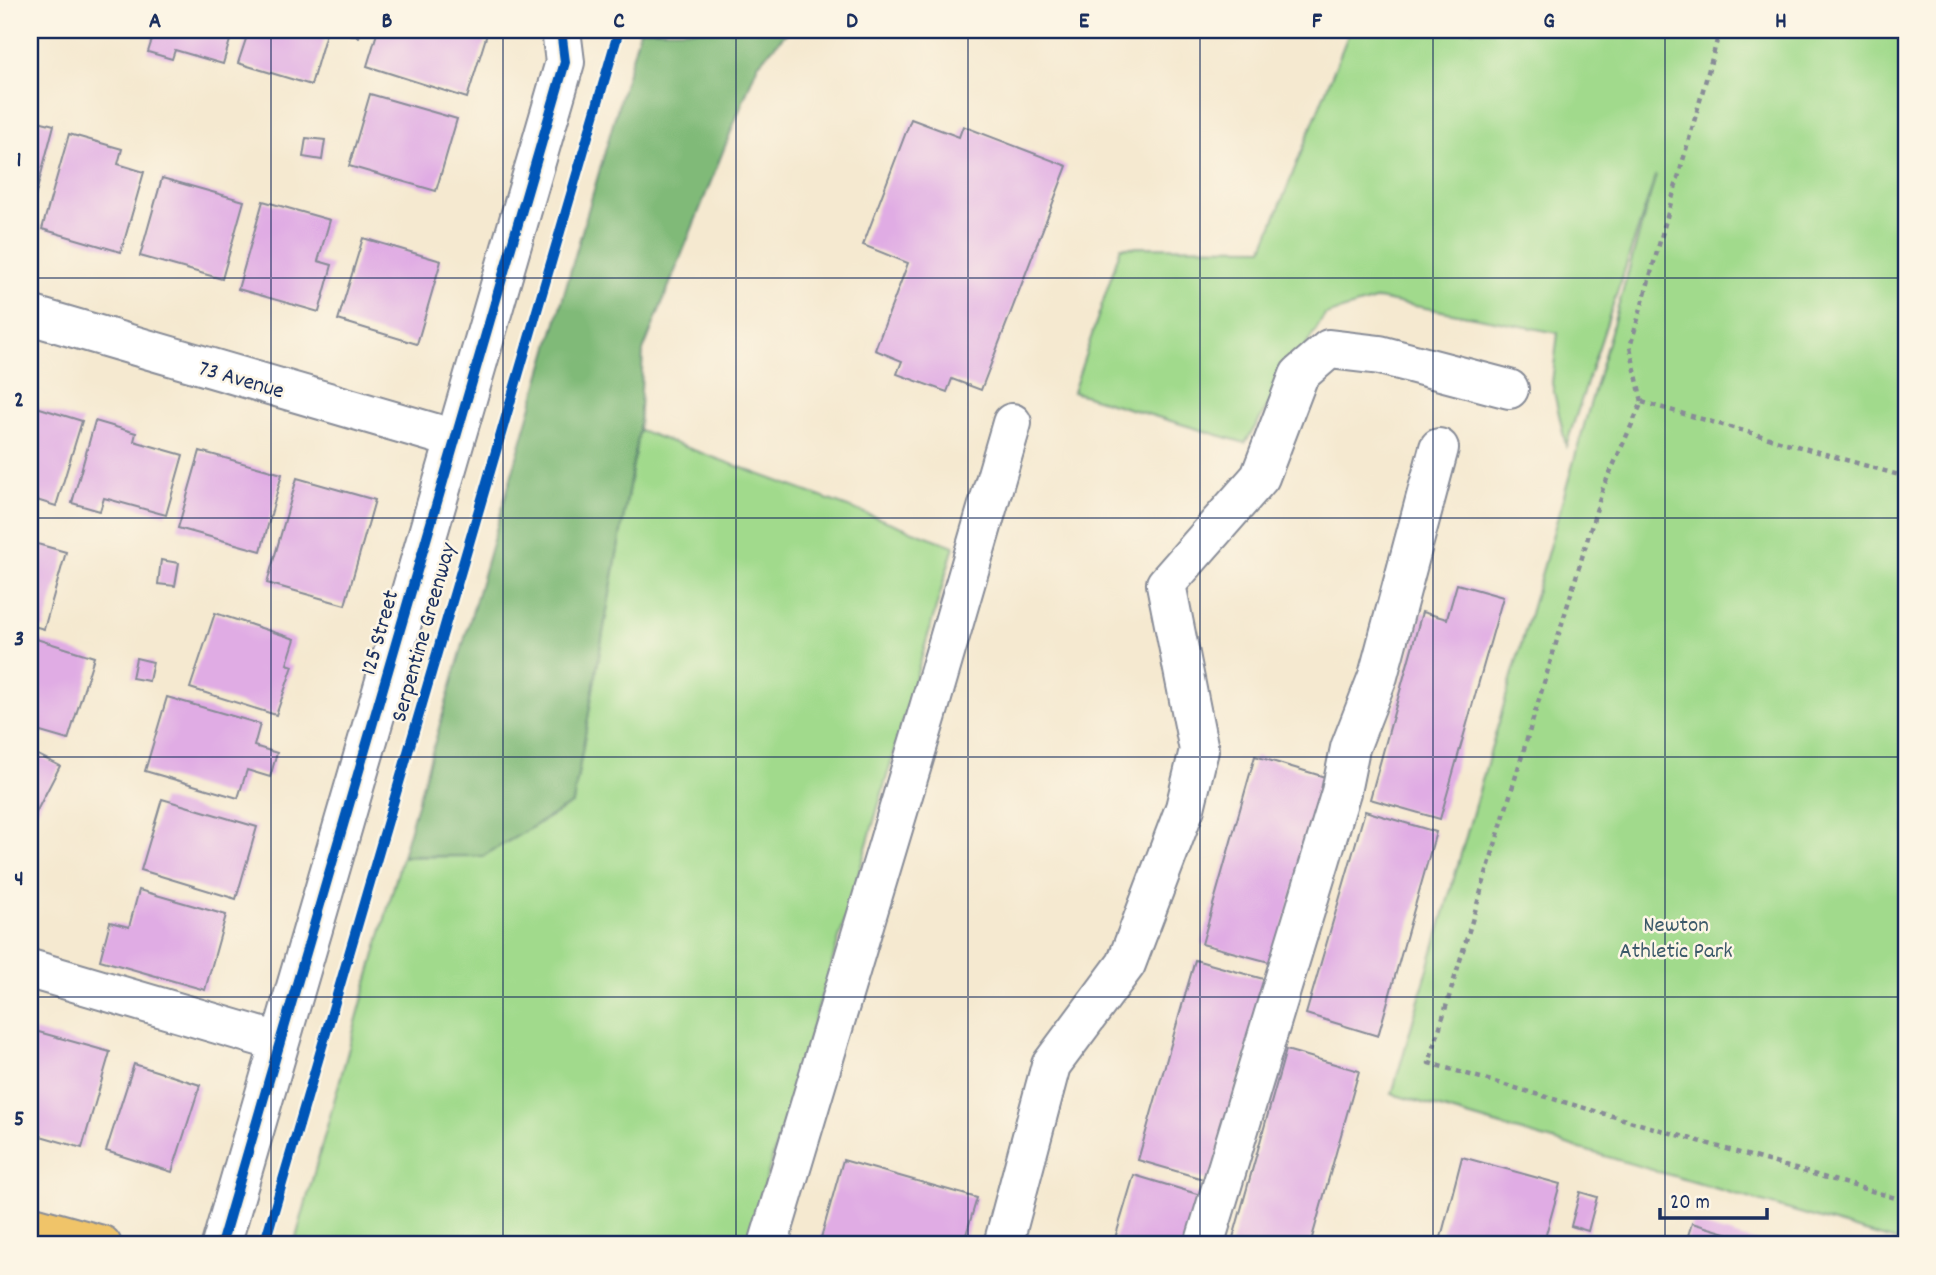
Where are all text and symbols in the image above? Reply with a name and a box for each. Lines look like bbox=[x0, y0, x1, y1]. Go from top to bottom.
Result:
text: A bbox=[149, 6, 161, 39]
text: B bbox=[382, 6, 393, 39]
text: C bbox=[613, 6, 625, 39]
text: D bbox=[846, 6, 858, 39]
text: E bbox=[1079, 6, 1090, 39]
text: F bbox=[1312, 6, 1323, 39]
text: G bbox=[1543, 6, 1555, 39]
text: H bbox=[1775, 6, 1787, 39]
text: 1 bbox=[16, 145, 22, 178]
street label: 73 Avenue bbox=[195, 353, 288, 409]
text: 2 bbox=[14, 385, 24, 418]
street label: Serpentine Greenway bbox=[384, 539, 467, 726]
street label: 125 Street bbox=[354, 587, 409, 679]
text: 3 bbox=[14, 624, 24, 657]
text: 4 bbox=[14, 864, 24, 897]
park label: Newton Athletic Park bbox=[1619, 910, 1733, 969]
text: 5 bbox=[14, 1104, 24, 1137]
scale bar bbox=[1660, 1177, 1766, 1221]
text: 20 m bbox=[1670, 1189, 1710, 1219]

